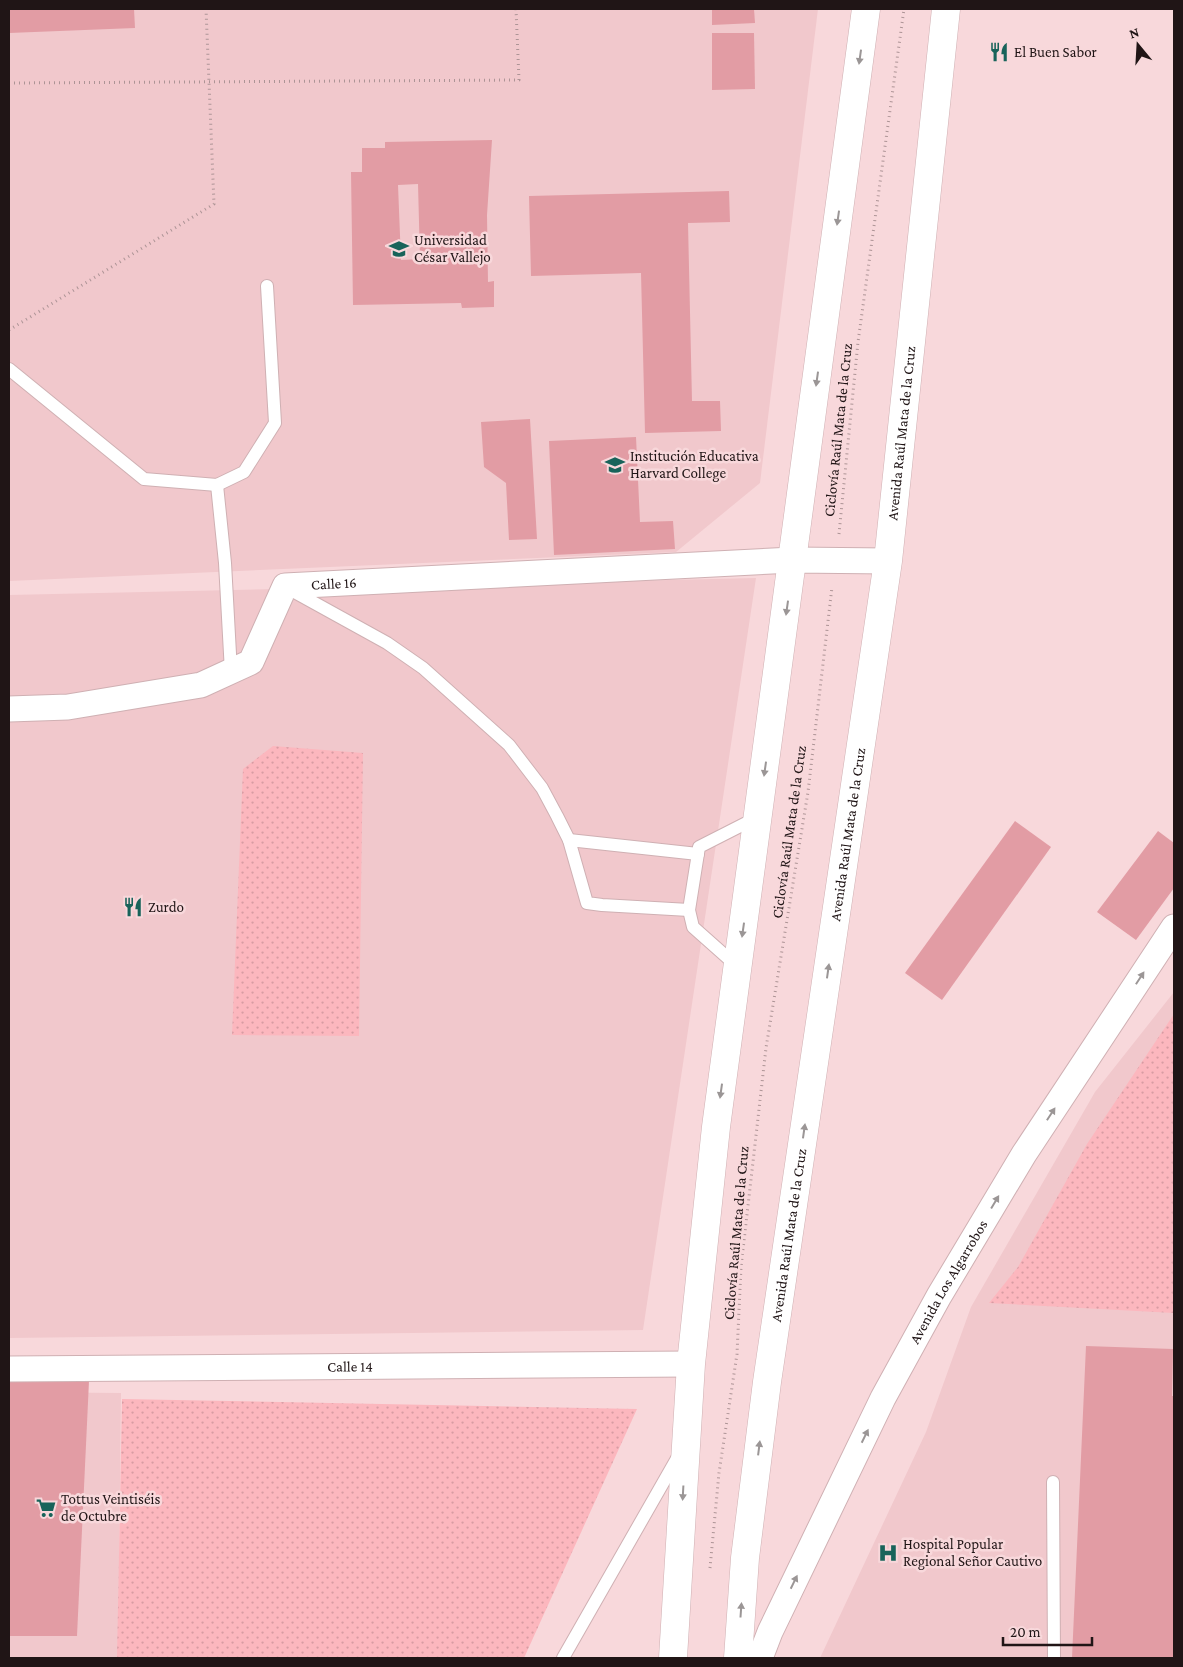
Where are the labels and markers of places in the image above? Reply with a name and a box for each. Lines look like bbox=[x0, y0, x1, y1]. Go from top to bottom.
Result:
restaurant icon: El Buen Sabor bbox=[988, 41, 1010, 63]
place label: El Buen Sabor bbox=[1014, 44, 1098, 60]
place label: Universidad César Vallejo bbox=[414, 232, 491, 266]
school or university icon: Universidad César Vallejo bbox=[388, 238, 410, 260]
place label: Institución Educativa Harvard College bbox=[630, 448, 759, 482]
school or university icon: Institución Educativa Harvard College bbox=[604, 454, 626, 476]
restaurant icon: Zurdo bbox=[122, 896, 144, 918]
place label: Zurdo bbox=[148, 899, 184, 915]
place label: Tottus Veintiséis de Octubre bbox=[61, 1491, 160, 1524]
supermarket icon: Tottus Veintiséis de Octubre bbox=[35, 1497, 57, 1519]
place label: Hospital Popular Regional Señor Cautivo bbox=[903, 1536, 1042, 1570]
hospital icon: Hospital Popular Regional Señor Cautivo bbox=[877, 1542, 899, 1564]

